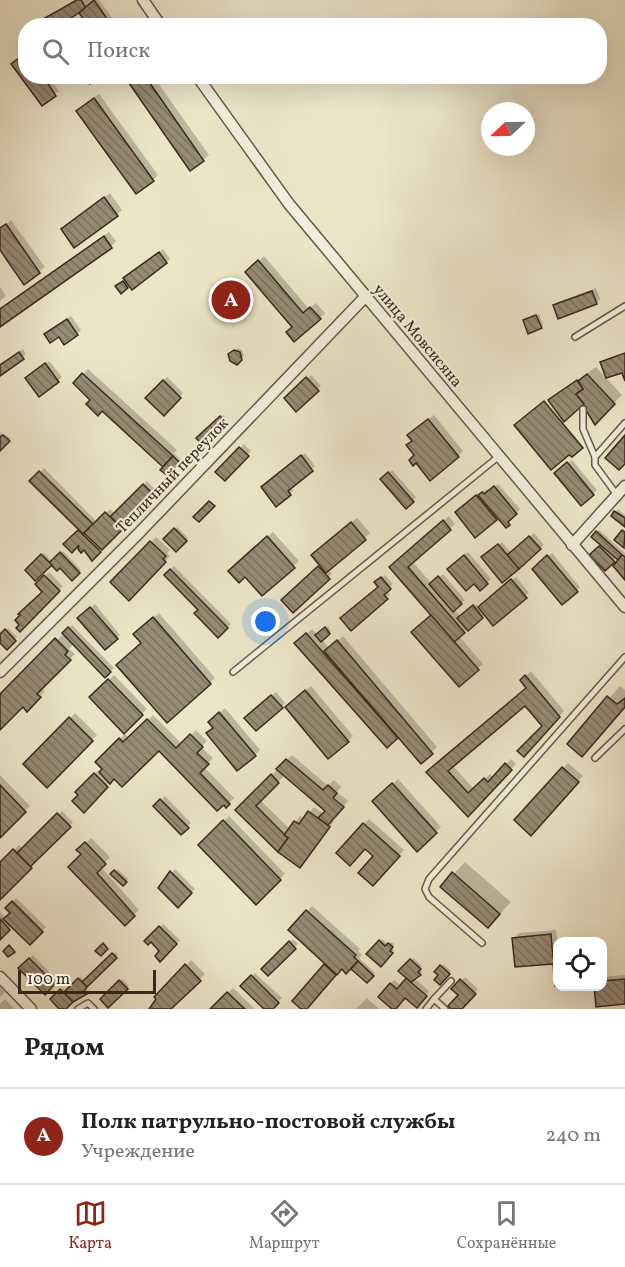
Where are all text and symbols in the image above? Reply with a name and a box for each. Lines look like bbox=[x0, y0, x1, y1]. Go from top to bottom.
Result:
search box bbox=[18, 18, 607, 84]
icon: search bbox=[39, 35, 72, 68]
text: Поиск bbox=[87, 36, 150, 67]
north arrow bbox=[481, 102, 535, 156]
pin: A bbox=[212, 278, 250, 322]
street label: улица Мовсисяна bbox=[367, 280, 467, 393]
street label: Тепличный переулок bbox=[112, 413, 235, 539]
your location bbox=[251, 607, 280, 636]
map controls bbox=[553, 937, 607, 991]
button: locate bbox=[553, 937, 607, 991]
scale bar bbox=[18, 967, 156, 994]
text: 100 m bbox=[27, 969, 70, 991]
text: Рядом bbox=[24, 1030, 104, 1066]
text: Полк патрульно-постовой службы bbox=[81, 1107, 455, 1138]
text: A bbox=[36, 1122, 51, 1150]
text: 240 m bbox=[546, 1122, 601, 1150]
text: Учреждение bbox=[81, 1138, 195, 1166]
tab: Карта bbox=[69, 1197, 112, 1255]
tab: Маршрут bbox=[249, 1197, 320, 1255]
tab: Сохранённые bbox=[457, 1197, 556, 1255]

